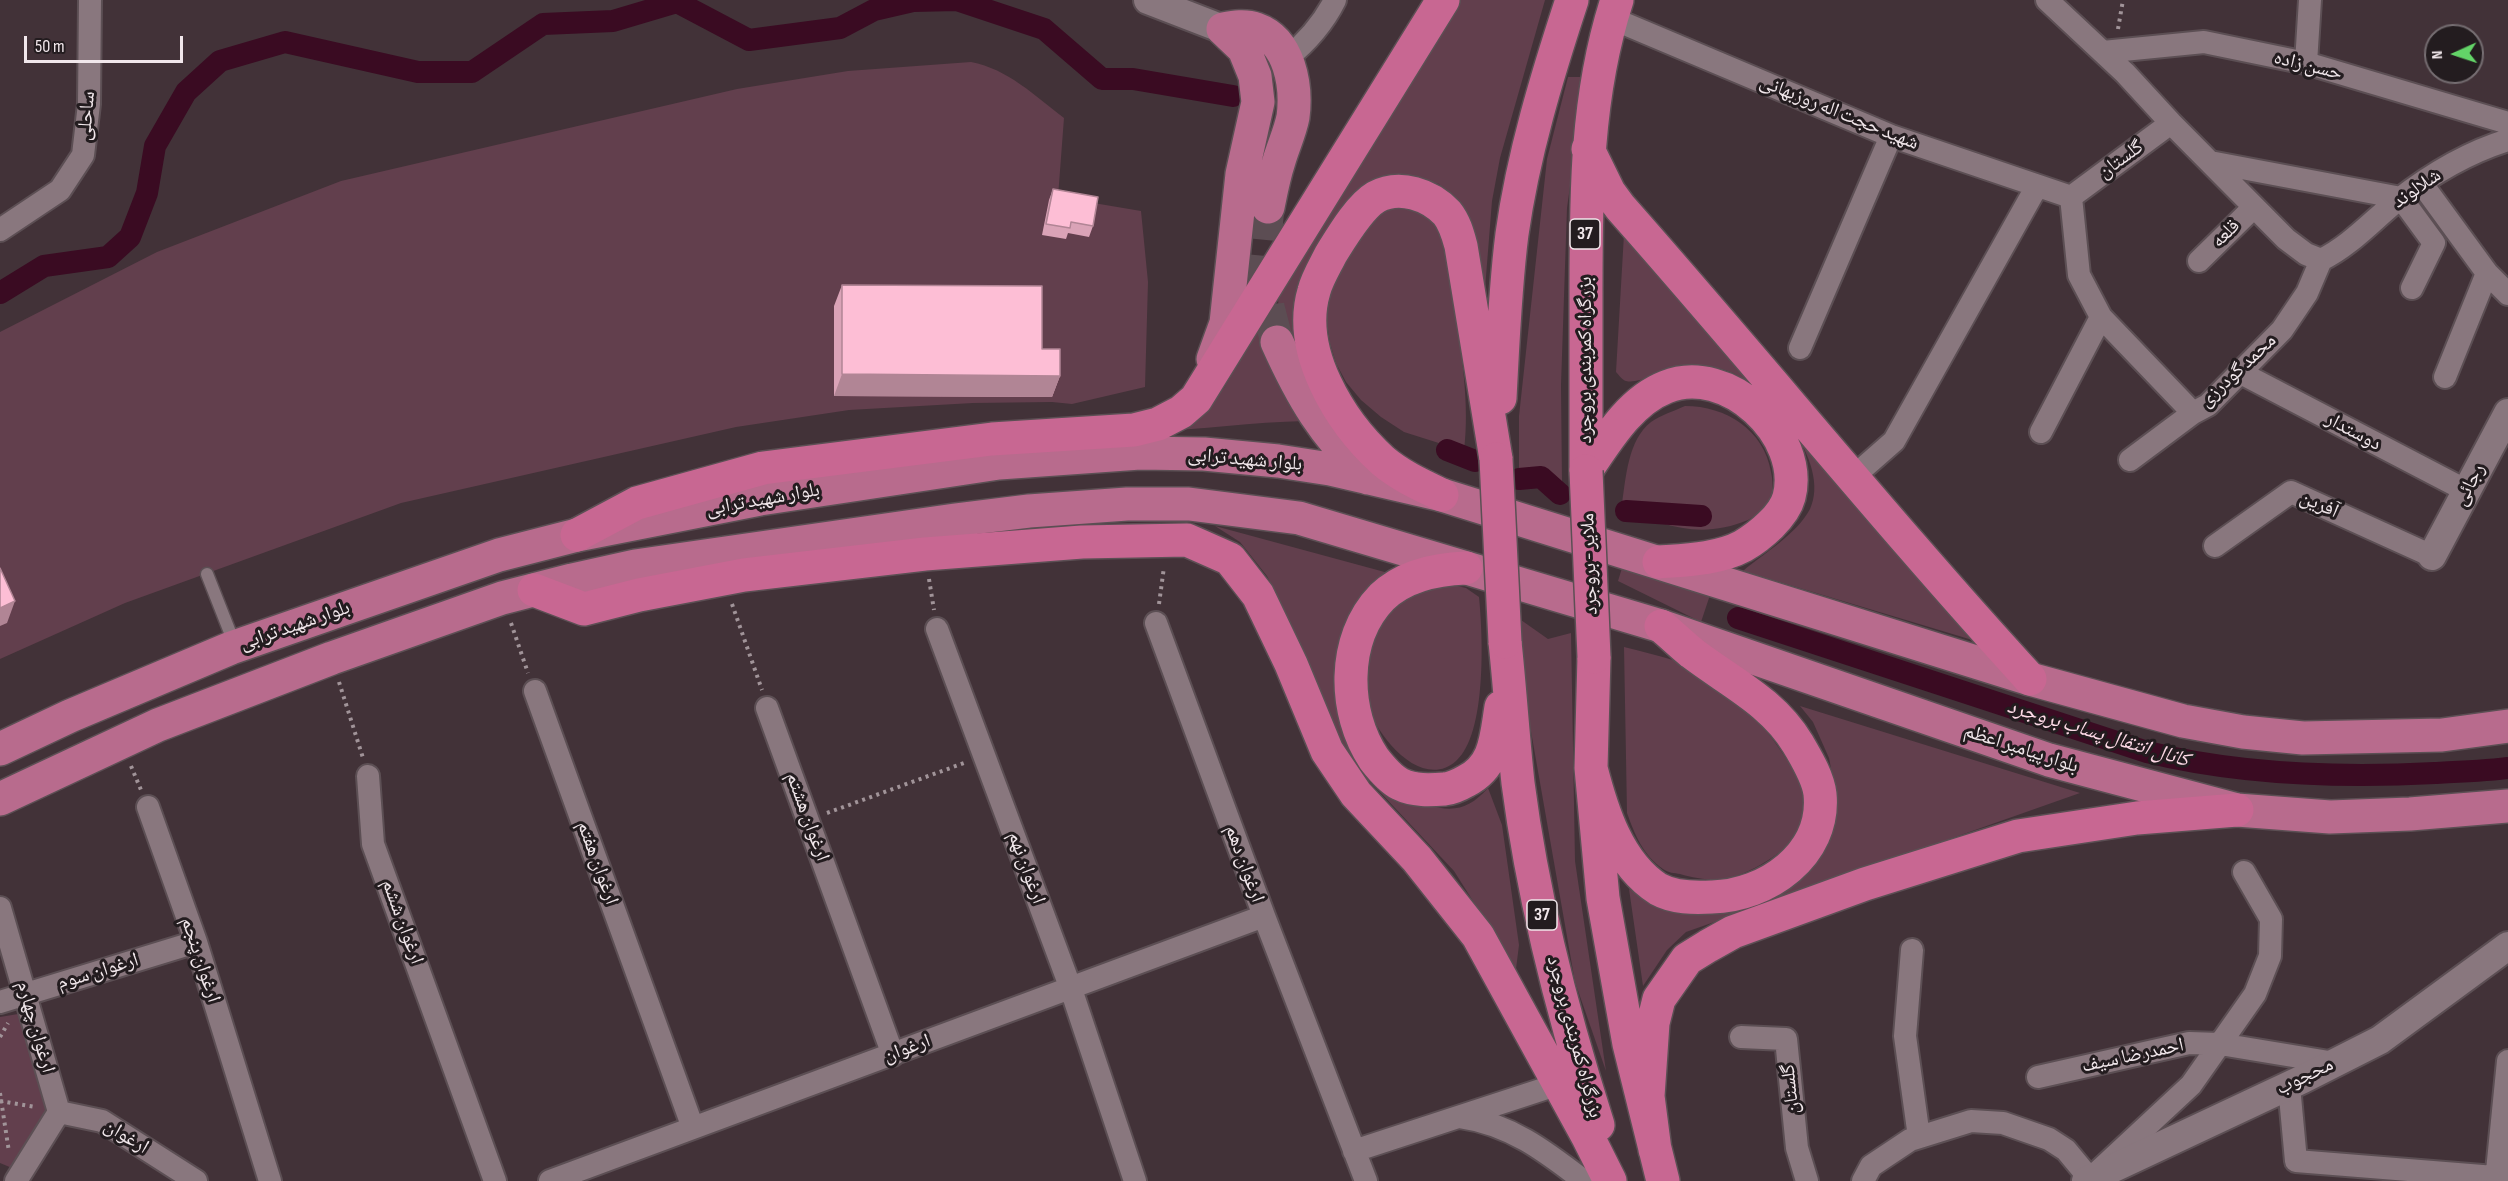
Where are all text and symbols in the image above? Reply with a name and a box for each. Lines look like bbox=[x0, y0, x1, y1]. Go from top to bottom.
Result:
scale bar bbox=[27, 24, 186, 62]
north arrow bbox=[2424, 24, 2484, 84]
text: 50 m bbox=[35, 36, 65, 57]
street label: حسن زاده bbox=[2271, 46, 2345, 86]
text: N bbox=[2428, 50, 2447, 60]
street label: شهید حجت اله روزبهانی bbox=[1756, 70, 1922, 156]
street label: ساحلی bbox=[73, 90, 101, 142]
street label: گلستان bbox=[2094, 135, 2148, 185]
street label: شلالوند bbox=[2388, 164, 2446, 214]
street label: قلعه bbox=[2207, 215, 2245, 253]
road number: 37 bbox=[1570, 219, 1600, 249]
street label: بزرگراه کمربندی بروجرد bbox=[1574, 277, 1598, 443]
street label: محمد گودرزی bbox=[2194, 329, 2282, 413]
street label: دوستدار bbox=[2321, 407, 2385, 457]
street label: بلوار شهید ترابی bbox=[1187, 443, 1303, 477]
street label: رجائی bbox=[2449, 460, 2491, 510]
street label: بلوار شهید ترابی bbox=[704, 478, 822, 522]
street label: آفرین bbox=[2296, 486, 2342, 524]
street label: ملایر - بروجرد bbox=[1576, 513, 1604, 615]
street label: بلوار شهید ترابی bbox=[237, 596, 353, 656]
water label: کانال انتقال پساب بروجرد bbox=[2004, 694, 2192, 774]
street label: بلوار پیامبر اعظم bbox=[1961, 719, 2081, 779]
street label: ارغوان هشتم bbox=[780, 769, 834, 865]
street label: ارغوان هفتم bbox=[571, 818, 623, 908]
street label: ارغوان دهم bbox=[1219, 822, 1269, 906]
street label: ارغوان نهم bbox=[1002, 829, 1050, 907]
street label: ارغوان ششم bbox=[376, 876, 428, 968]
road number: 37 bbox=[1527, 900, 1557, 930]
street label: ارغوان پنجم bbox=[175, 914, 225, 1006]
street label: ارغوان سوم bbox=[54, 948, 142, 996]
street label: بزرگراه کمربندی بروجرد bbox=[1541, 953, 1607, 1121]
street label: ارغوان چهارم bbox=[10, 978, 60, 1076]
street label: ارغوان bbox=[880, 1029, 934, 1069]
street label: احمدرضا سیف bbox=[2080, 1033, 2186, 1079]
street label: محجوب bbox=[2273, 1053, 2337, 1101]
street label: گلستان bbox=[1776, 1063, 1806, 1115]
street label: ارغوان bbox=[99, 1114, 153, 1160]

